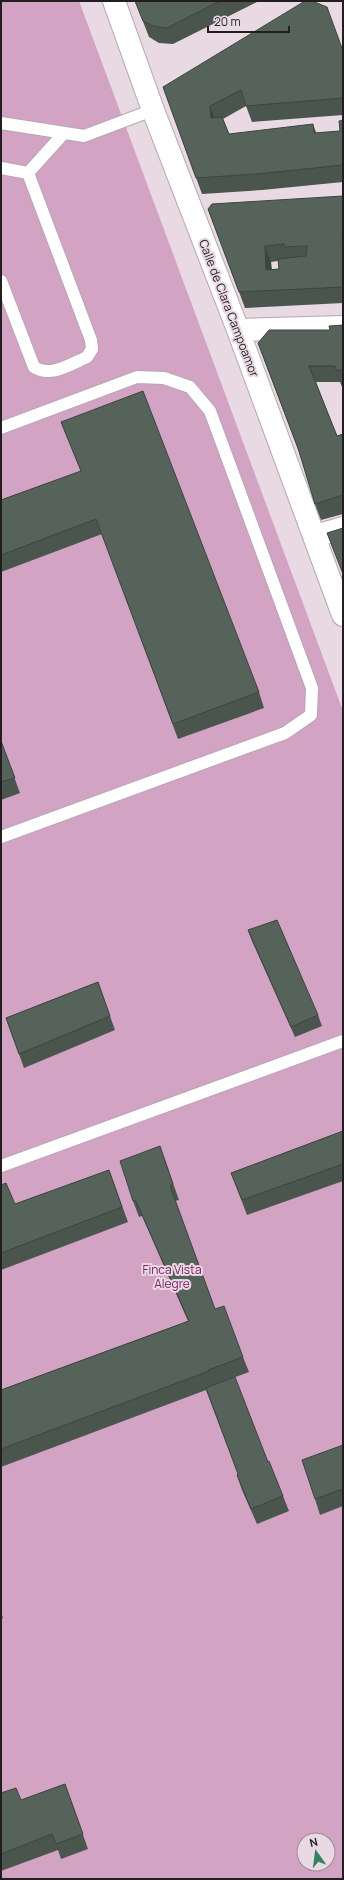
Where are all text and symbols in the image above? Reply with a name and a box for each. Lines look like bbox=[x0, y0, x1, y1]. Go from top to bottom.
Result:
scale bar bbox=[208, 8, 289, 34]
text: 20 m bbox=[214, 13, 241, 30]
street label: Calle de Clara Campoamor bbox=[195, 237, 263, 380]
park label: Finca Vista Alegre bbox=[142, 1261, 202, 1292]
north arrow bbox=[296, 1832, 336, 1872]
text: N bbox=[308, 1834, 319, 1850]

